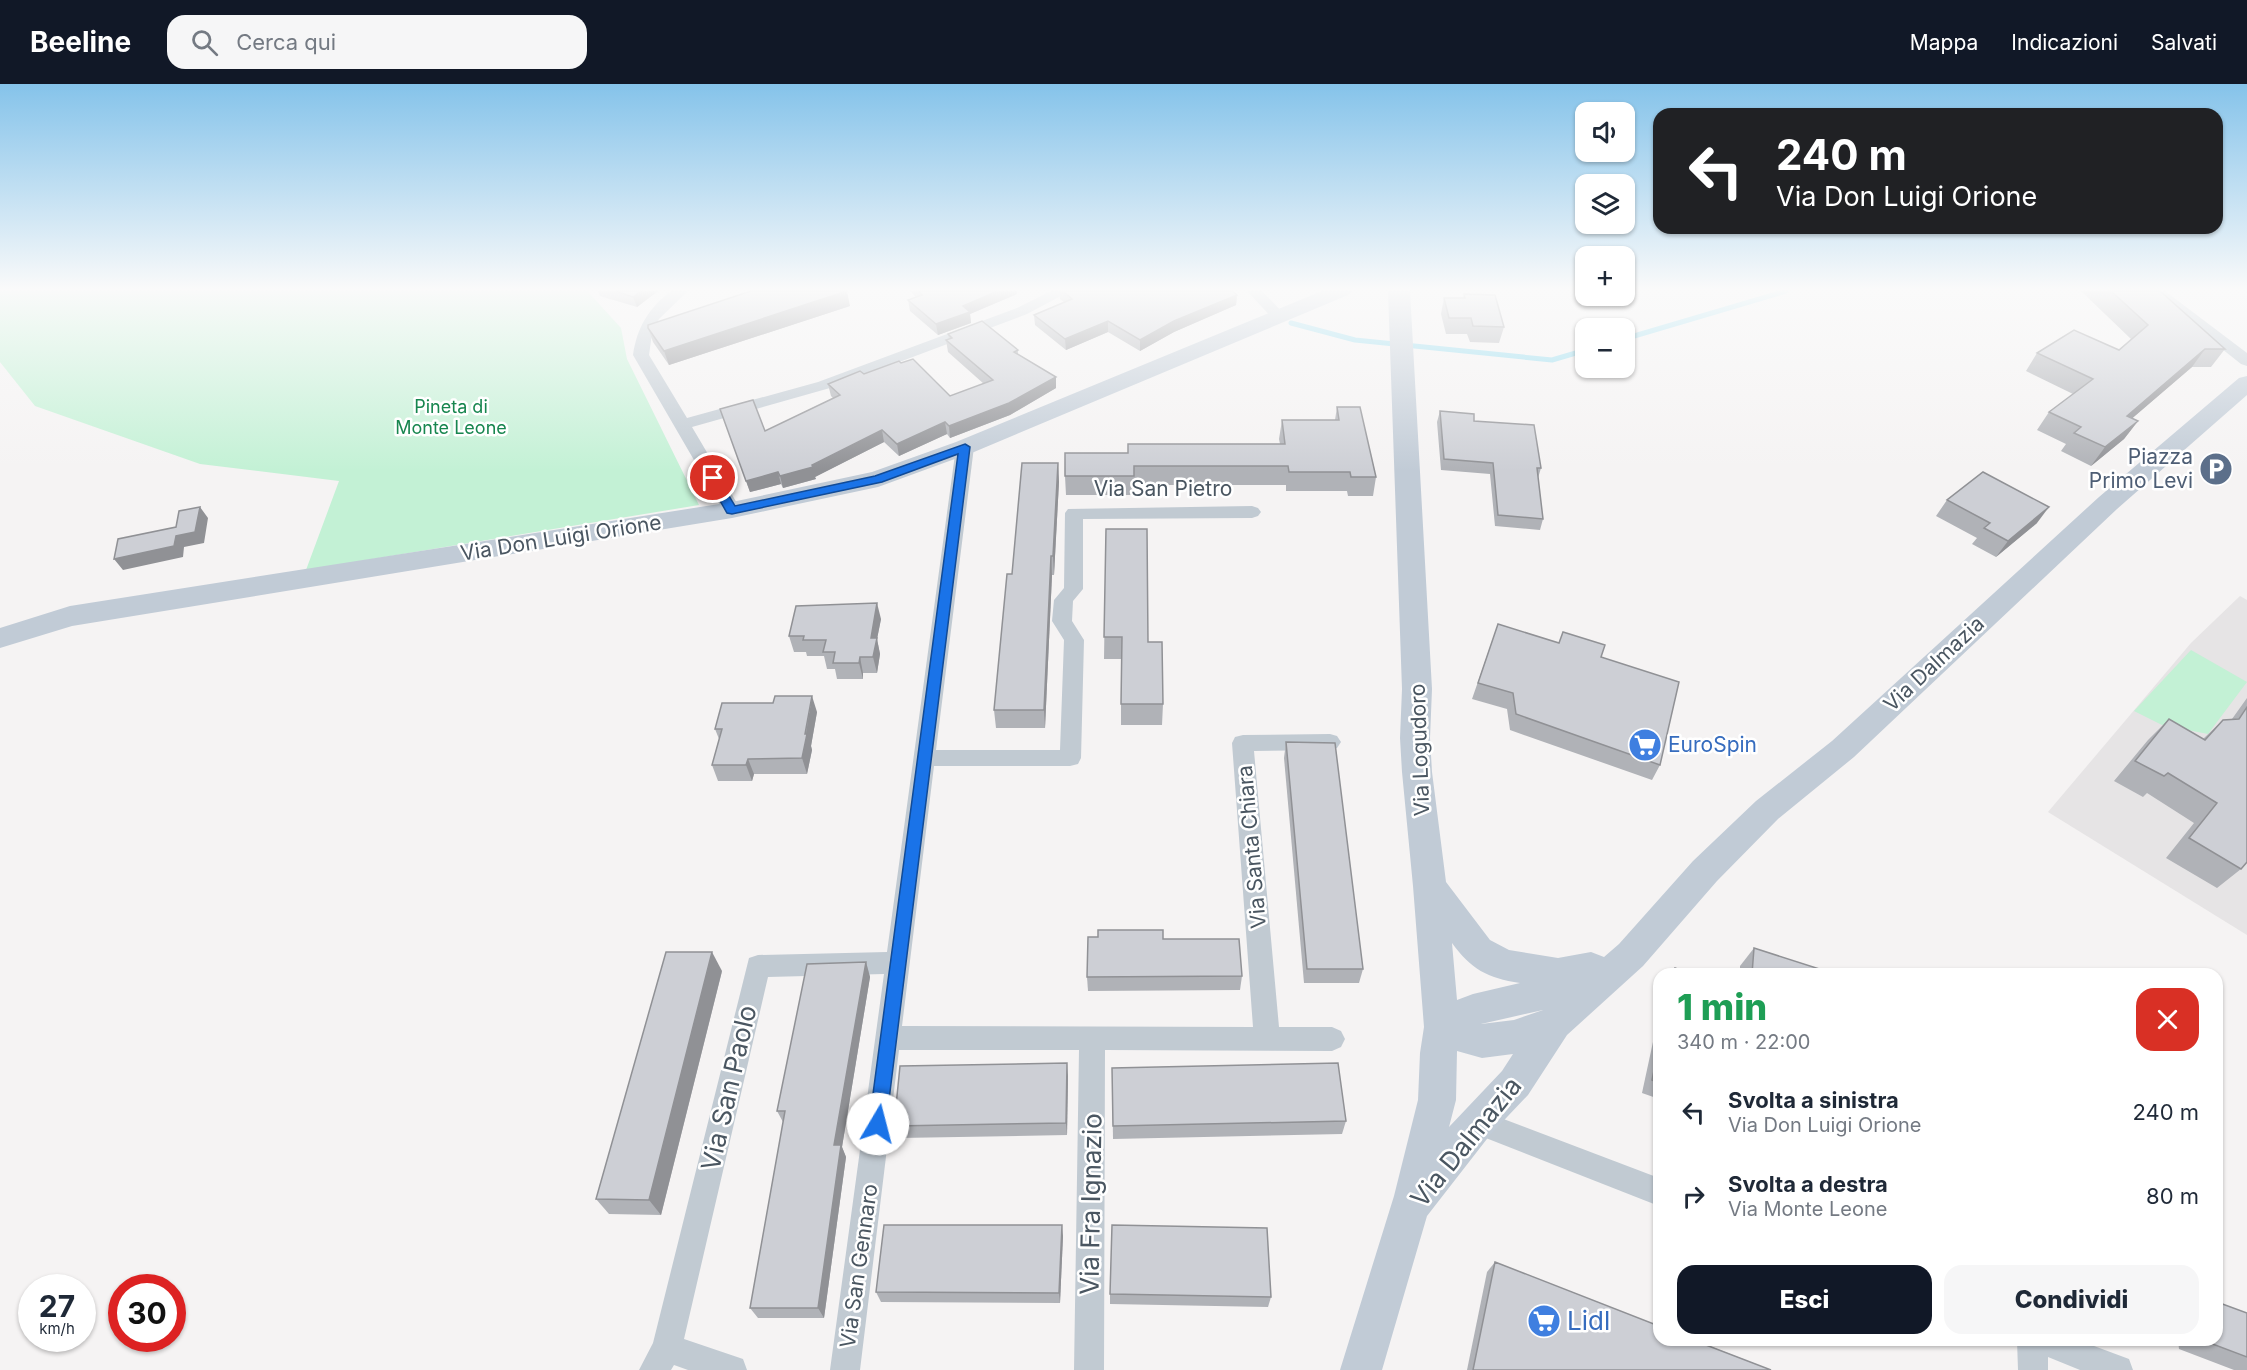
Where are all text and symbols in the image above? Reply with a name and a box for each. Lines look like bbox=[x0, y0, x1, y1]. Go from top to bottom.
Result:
search box bbox=[167, 15, 587, 69]
text: Beeline bbox=[30, 25, 131, 59]
icon: search bbox=[188, 26, 221, 59]
text: Cerca qui bbox=[236, 29, 336, 55]
text: Mappa bbox=[1910, 30, 1978, 55]
text: Indicazioni bbox=[2011, 30, 2118, 55]
text: Salvati bbox=[2151, 30, 2217, 55]
map controls bbox=[1575, 102, 1635, 378]
button: sound bbox=[1575, 102, 1635, 162]
text: 240 m bbox=[1776, 129, 1907, 180]
icon: left bbox=[1677, 132, 1755, 210]
button: layers bbox=[1575, 174, 1635, 234]
text: Via Don Luigi Orione bbox=[1776, 180, 2037, 213]
button: + bbox=[1575, 246, 1635, 306]
button: − bbox=[1575, 318, 1635, 378]
park label: Pineta di Monte Leone bbox=[395, 396, 507, 438]
place label: Piazza Primo Levi bbox=[2089, 444, 2193, 493]
parking icon: Piazza Primo Levi bbox=[2198, 451, 2234, 487]
pin bbox=[687, 452, 738, 503]
icon: arrive bbox=[696, 461, 729, 494]
street label: Via San Pietro bbox=[1094, 476, 1232, 501]
street label: Via Don Luigi Orione bbox=[459, 509, 663, 566]
street label: Via Dalmazia bbox=[1878, 611, 1989, 716]
street label: Via Logudoro bbox=[1405, 683, 1434, 817]
supermarket icon: EuroSpin bbox=[1627, 727, 1663, 763]
place label: EuroSpin bbox=[1668, 732, 1757, 757]
street label: Via Santa Chiara bbox=[1232, 764, 1271, 930]
text: 1 min bbox=[1677, 985, 1767, 1029]
button: close bbox=[2136, 988, 2199, 1051]
street label: Via San Paolo bbox=[694, 1002, 763, 1174]
text: 340 m · 22:00 bbox=[1677, 1030, 1810, 1054]
street label: Via Dalmazia bbox=[1404, 1070, 1528, 1213]
text: Svolta a sinistra bbox=[1728, 1087, 1899, 1113]
position arrow bbox=[846, 1092, 910, 1156]
icon: left bbox=[1677, 1096, 1710, 1129]
text: 240 m bbox=[2132, 1099, 2199, 1125]
street label: Via Fra Ignazio bbox=[1073, 1113, 1108, 1295]
text: Via Don Luigi Orione bbox=[1728, 1113, 1922, 1137]
text: Svolta a destra bbox=[1728, 1171, 1888, 1197]
icon: right bbox=[1677, 1180, 1710, 1213]
street label: Via San Gennaro bbox=[835, 1182, 882, 1350]
text: 80 m bbox=[2146, 1183, 2199, 1209]
text: Via Monte Leone bbox=[1728, 1197, 1887, 1221]
button: Esci bbox=[1677, 1265, 1932, 1334]
button: Condividi bbox=[1944, 1265, 2199, 1334]
speed limit sign: 30 bbox=[108, 1274, 186, 1352]
text: 27 bbox=[39, 1288, 75, 1324]
supermarket icon: Lidl bbox=[1526, 1303, 1562, 1339]
place label: Lidl bbox=[1567, 1305, 1610, 1336]
text: km/h bbox=[39, 1319, 75, 1338]

